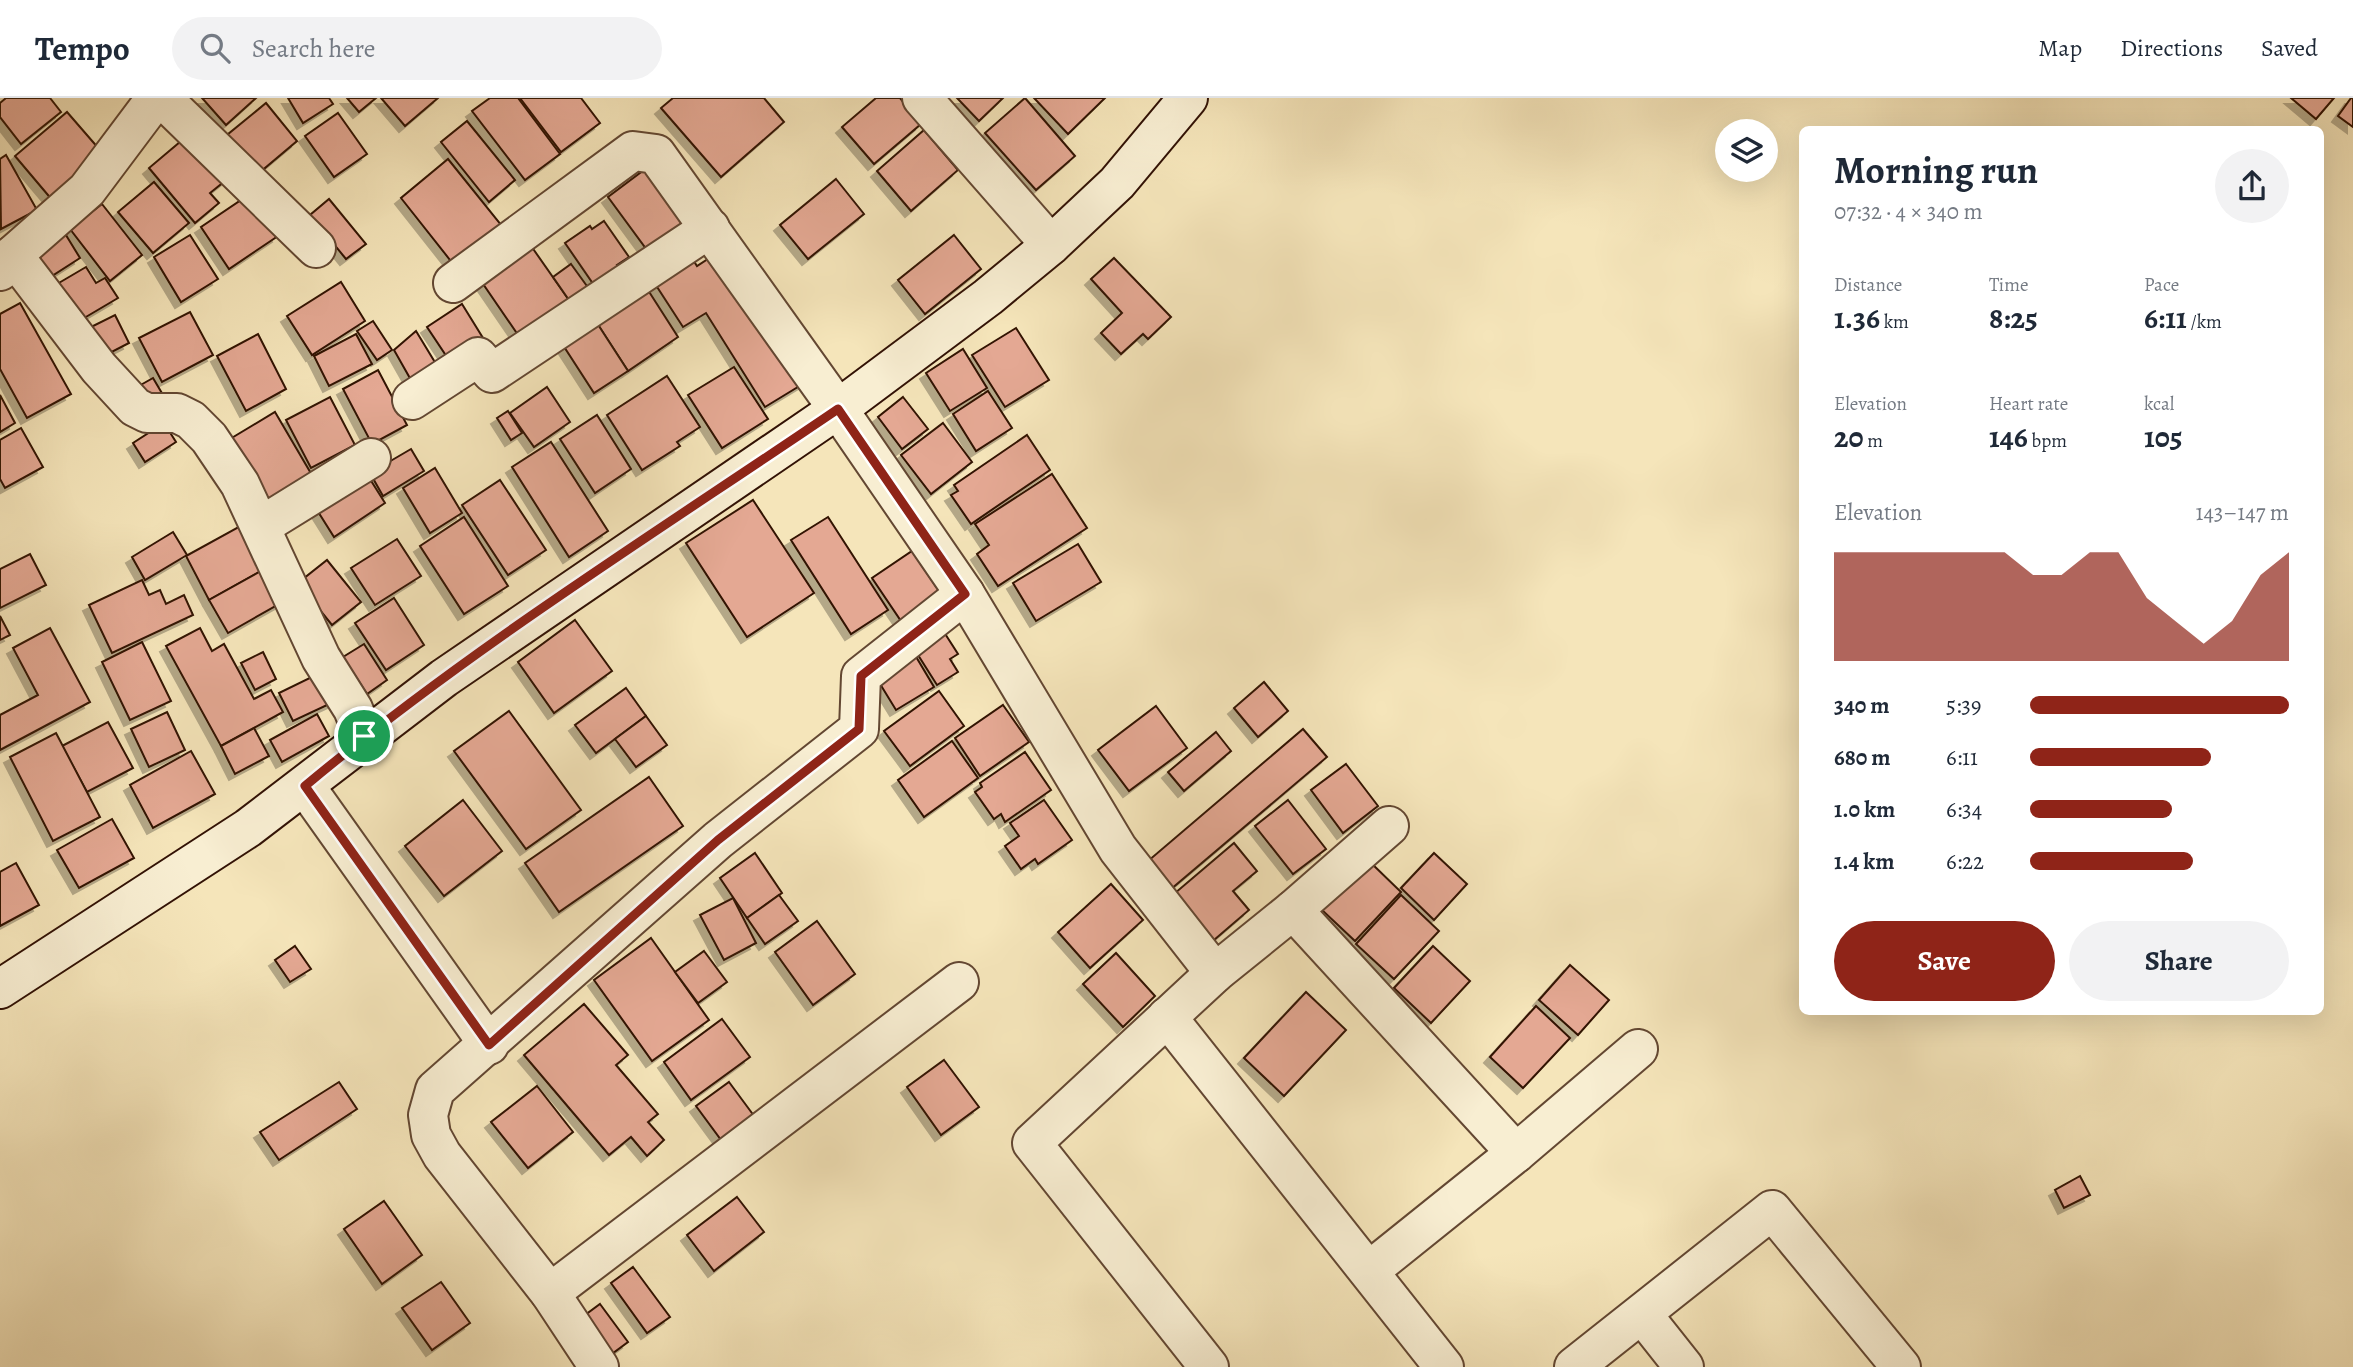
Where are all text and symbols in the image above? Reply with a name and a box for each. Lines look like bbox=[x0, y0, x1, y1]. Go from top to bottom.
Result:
search box bbox=[172, 17, 662, 80]
text: Tempo bbox=[35, 26, 130, 71]
icon: search bbox=[196, 29, 234, 67]
text: Search here bbox=[252, 31, 375, 66]
text: Map bbox=[2038, 32, 2082, 64]
text: Directions bbox=[2120, 32, 2223, 64]
text: Saved bbox=[2261, 32, 2318, 64]
map controls bbox=[1715, 119, 1778, 182]
button: layers bbox=[1715, 119, 1778, 182]
text: Morning run bbox=[1834, 144, 2038, 196]
button: share bbox=[2215, 149, 2289, 223]
text: 07:32 · 4 × 340 m bbox=[1834, 196, 1983, 227]
text: Distance bbox=[1834, 272, 1902, 298]
text: Time bbox=[1989, 272, 2028, 298]
text: Pace bbox=[2144, 272, 2179, 298]
text: 1.36 bbox=[1834, 298, 1880, 338]
text: 8:25 bbox=[1989, 298, 2038, 338]
text: 6:11 bbox=[2144, 298, 2187, 338]
text: km bbox=[1880, 309, 1909, 335]
text: /km bbox=[2187, 309, 2222, 335]
text: Elevation bbox=[1834, 391, 1907, 417]
text: Heart rate bbox=[1989, 391, 2068, 417]
text: kcal bbox=[2144, 391, 2174, 417]
text: 20 bbox=[1834, 417, 1864, 457]
text: 146 bbox=[1989, 417, 2028, 457]
text: 105 bbox=[2144, 417, 2183, 457]
text: m bbox=[1864, 428, 1883, 454]
text: bpm bbox=[2028, 428, 2067, 454]
text: Elevation bbox=[1834, 497, 1922, 528]
text: 143–147 m bbox=[2196, 497, 2289, 528]
text: 340 m bbox=[1834, 690, 1890, 721]
text: 5:39 bbox=[1946, 690, 1981, 721]
pin bbox=[334, 706, 394, 766]
icon: arrive bbox=[345, 717, 383, 755]
text: 680 m bbox=[1834, 742, 1891, 773]
text: 6:11 bbox=[1946, 742, 1978, 773]
text: 1.0 km bbox=[1834, 794, 1895, 825]
text: 6:34 bbox=[1946, 794, 1982, 825]
text: 1.4 km bbox=[1834, 846, 1895, 877]
text: 6:22 bbox=[1946, 846, 1984, 877]
button: Save bbox=[1834, 921, 2055, 1001]
button: Share bbox=[2069, 921, 2289, 1001]

